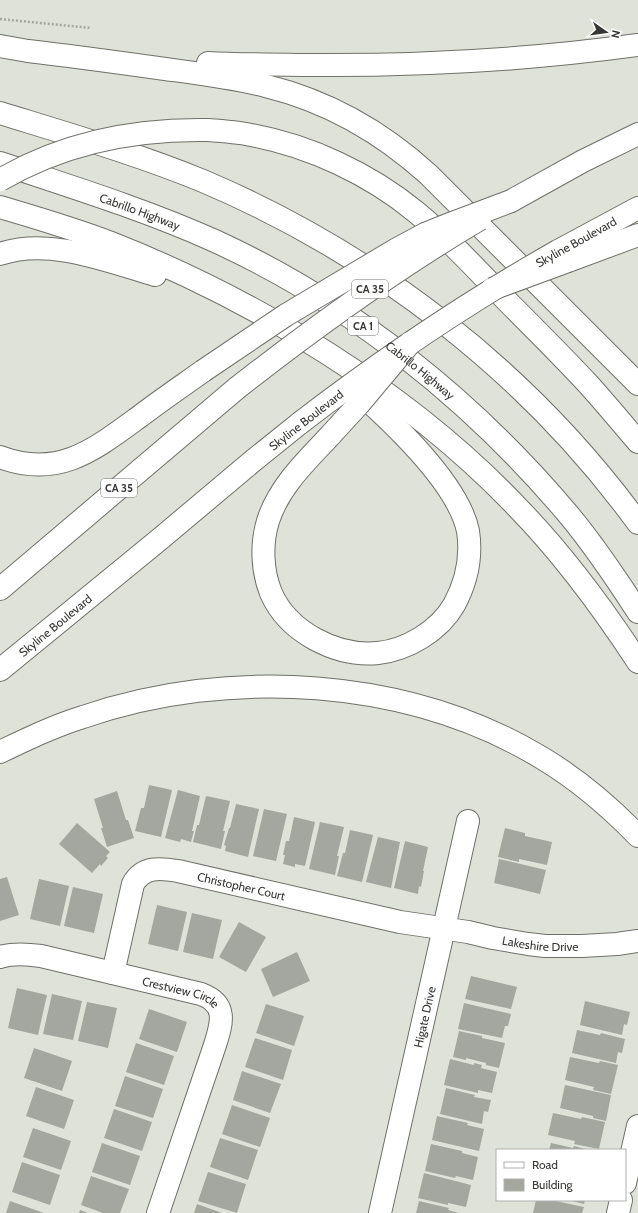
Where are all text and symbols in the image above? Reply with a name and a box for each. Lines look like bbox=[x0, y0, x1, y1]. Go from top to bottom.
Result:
north arrow bbox=[586, 12, 626, 52]
text: N bbox=[608, 29, 623, 40]
street label: Cabrillo Highway bbox=[98, 189, 182, 233]
street label: Skyline Boulevard bbox=[533, 214, 619, 270]
road number: CA 35 bbox=[352, 280, 388, 298]
road number: CA 1 bbox=[348, 317, 378, 335]
street label: Cabrillo Highway bbox=[383, 337, 458, 402]
street label: Skyline Boulevard bbox=[266, 386, 346, 454]
road number: CA 35 bbox=[101, 479, 137, 497]
street label: Skyline Boulevard bbox=[15, 591, 95, 659]
street label: Christopher Court bbox=[196, 868, 287, 903]
street label: Lakeshire Drive bbox=[501, 932, 578, 954]
street label: Crestview Circle bbox=[141, 973, 223, 1010]
street label: Higate Drive bbox=[410, 985, 438, 1049]
legend bbox=[496, 1149, 626, 1201]
text: Road bbox=[532, 1157, 558, 1172]
text: Building bbox=[532, 1177, 574, 1192]

